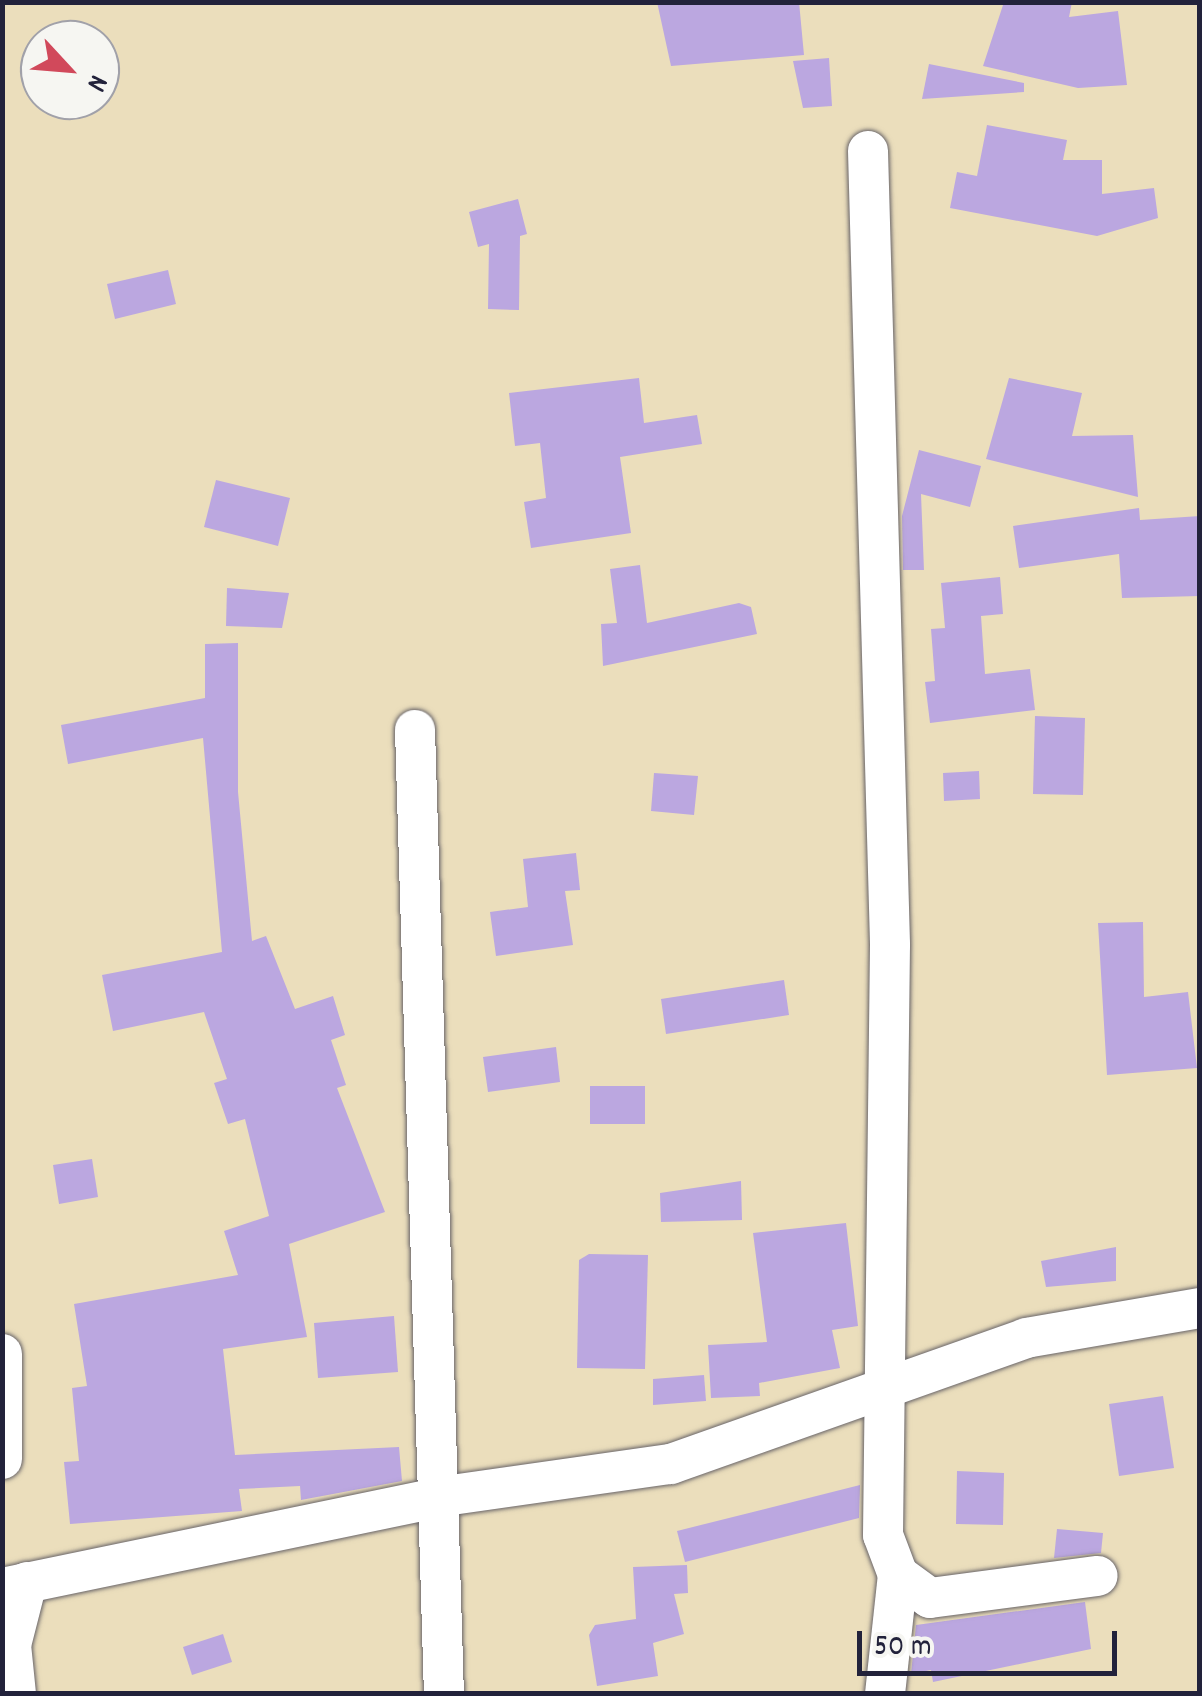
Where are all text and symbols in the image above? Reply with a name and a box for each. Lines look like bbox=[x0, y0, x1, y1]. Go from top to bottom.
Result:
north arrow bbox=[20, 20, 120, 120]
text: N bbox=[74, 67, 116, 97]
scale bar bbox=[862, 1611, 1122, 1673]
text: 50 m bbox=[874, 1627, 932, 1670]

